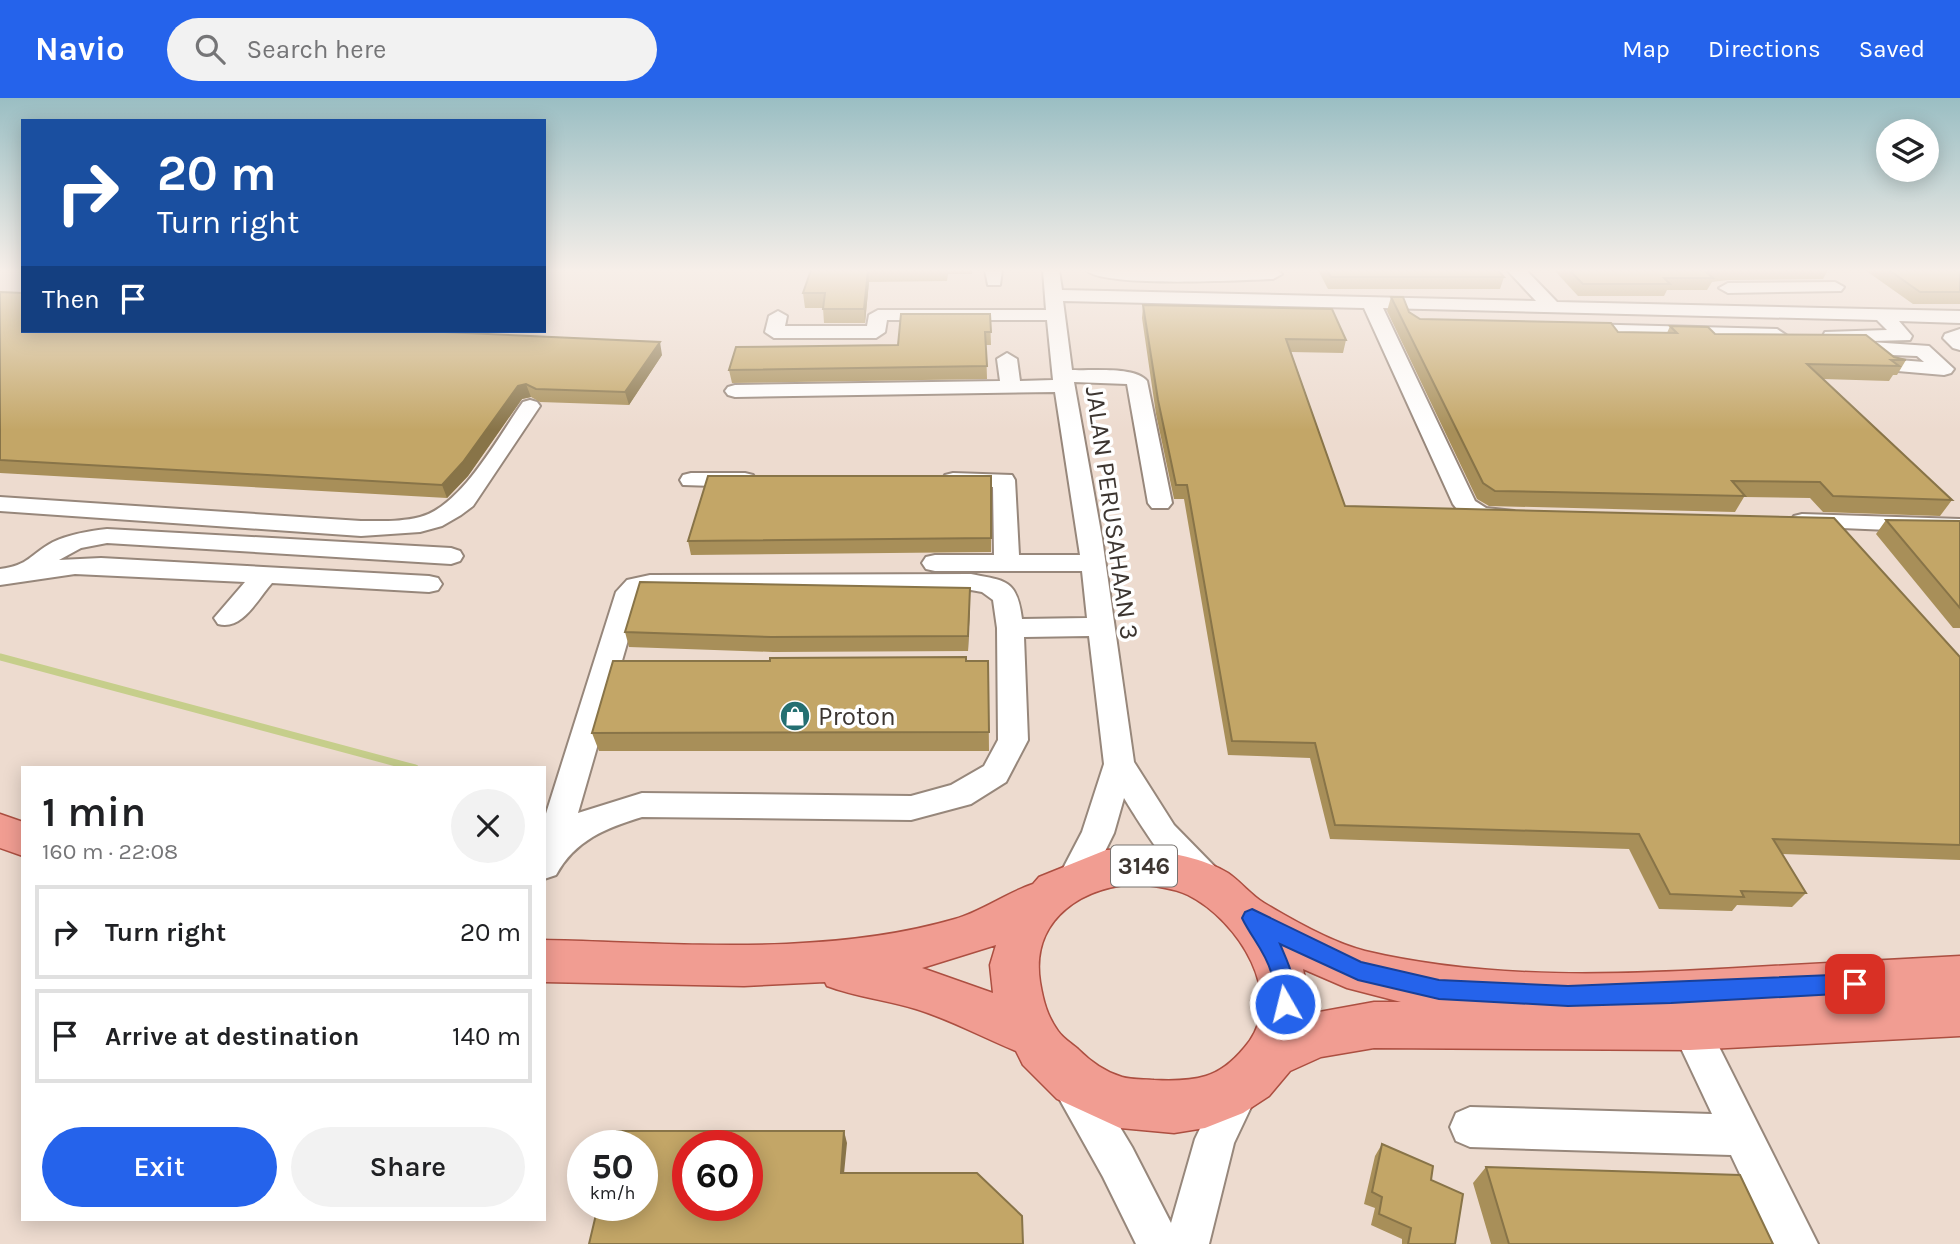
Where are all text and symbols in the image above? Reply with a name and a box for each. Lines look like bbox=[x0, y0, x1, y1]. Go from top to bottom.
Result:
search box bbox=[167, 18, 657, 81]
text: Navio bbox=[35, 30, 125, 68]
icon: search bbox=[191, 30, 229, 68]
text: Search here bbox=[247, 34, 386, 65]
text: Map bbox=[1622, 35, 1670, 63]
text: Directions bbox=[1708, 35, 1821, 63]
text: Saved bbox=[1859, 35, 1925, 63]
map controls bbox=[1876, 119, 1939, 182]
button: layers bbox=[1876, 119, 1939, 182]
text: 20 m bbox=[157, 145, 277, 202]
icon: right bbox=[42, 147, 133, 238]
text: Turn right bbox=[157, 204, 299, 241]
icon: arrive bbox=[114, 280, 152, 318]
text: Then bbox=[42, 284, 100, 315]
street label: JALAN PERUSAHAAN 3 bbox=[1079, 384, 1145, 642]
shop icon: Proton bbox=[778, 699, 812, 733]
place label: Proton bbox=[818, 701, 896, 732]
text: 1 min bbox=[42, 787, 146, 837]
button: close bbox=[451, 789, 525, 863]
text: 160 m · 22:08 bbox=[42, 838, 178, 865]
road number: 3146 bbox=[1111, 846, 1177, 886]
icon: right bbox=[46, 913, 84, 951]
text: Turn right bbox=[105, 917, 226, 948]
text: 20 m bbox=[460, 917, 521, 948]
pin bbox=[1825, 954, 1885, 1014]
icon: arrive bbox=[1836, 965, 1874, 1003]
position arrow bbox=[1248, 967, 1322, 1041]
icon: arrive bbox=[46, 1017, 84, 1055]
text: Arrive at destination bbox=[105, 1021, 359, 1052]
text: 140 m bbox=[452, 1021, 521, 1052]
button: Exit bbox=[42, 1127, 277, 1207]
button: Share bbox=[291, 1127, 525, 1207]
speed limit sign: 60 bbox=[672, 1130, 763, 1221]
text: 50 bbox=[591, 1146, 634, 1187]
text: km/h bbox=[590, 1182, 635, 1204]

